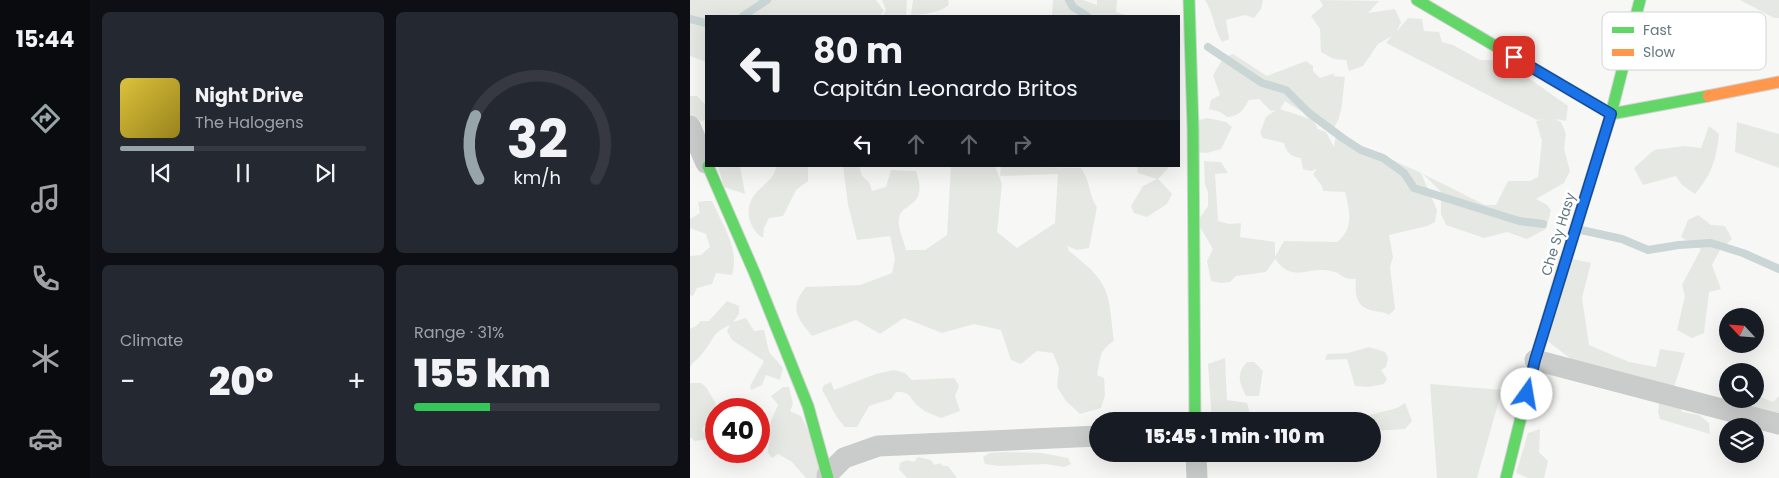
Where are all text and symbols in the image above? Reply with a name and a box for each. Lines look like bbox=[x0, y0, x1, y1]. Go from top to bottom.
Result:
legend bbox=[1602, 12, 1766, 70]
text: Fast bbox=[1643, 20, 1672, 40]
text: 15:44 bbox=[16, 24, 74, 55]
text: 80 m bbox=[813, 26, 903, 75]
icon: left bbox=[730, 35, 795, 100]
pin bbox=[1493, 36, 1535, 78]
text: Slow bbox=[1643, 42, 1676, 62]
icon: arrive bbox=[1500, 43, 1528, 71]
text: Capitán Leonardo Britos bbox=[813, 73, 1078, 104]
text: Night Drive bbox=[195, 82, 304, 109]
icon: directions bbox=[28, 101, 63, 136]
text: 32 bbox=[506, 103, 568, 176]
text: The Halogens bbox=[195, 111, 303, 134]
icon: left bbox=[849, 130, 877, 158]
icon: ahead bbox=[902, 130, 930, 158]
icon: ahead bbox=[955, 130, 983, 158]
icon: right bbox=[1008, 130, 1036, 158]
icon: previous bbox=[147, 159, 175, 187]
icon: pause bbox=[229, 159, 257, 187]
icon: next bbox=[311, 159, 339, 187]
text: km/h bbox=[513, 165, 561, 190]
icon: music bbox=[28, 181, 63, 216]
street label: Che Sy Hasy bbox=[1536, 190, 1580, 278]
icon: phone bbox=[28, 261, 63, 296]
north arrow bbox=[1719, 308, 1764, 352]
map controls bbox=[1719, 308, 1764, 463]
text: Range · 31% bbox=[414, 321, 504, 344]
text: Climate bbox=[120, 329, 183, 352]
icon: climate bbox=[28, 341, 63, 376]
text: 155 km bbox=[414, 347, 551, 400]
text: 20° bbox=[209, 355, 274, 408]
text: − bbox=[120, 362, 135, 401]
text: + bbox=[347, 362, 366, 401]
button: search bbox=[1719, 363, 1764, 408]
position arrow bbox=[1500, 367, 1552, 419]
speed limit sign: 40 bbox=[705, 398, 770, 463]
button: layers bbox=[1719, 418, 1764, 463]
icon: car bbox=[28, 421, 63, 456]
text: 15:45 · 1 min · 110 m bbox=[1145, 423, 1325, 450]

